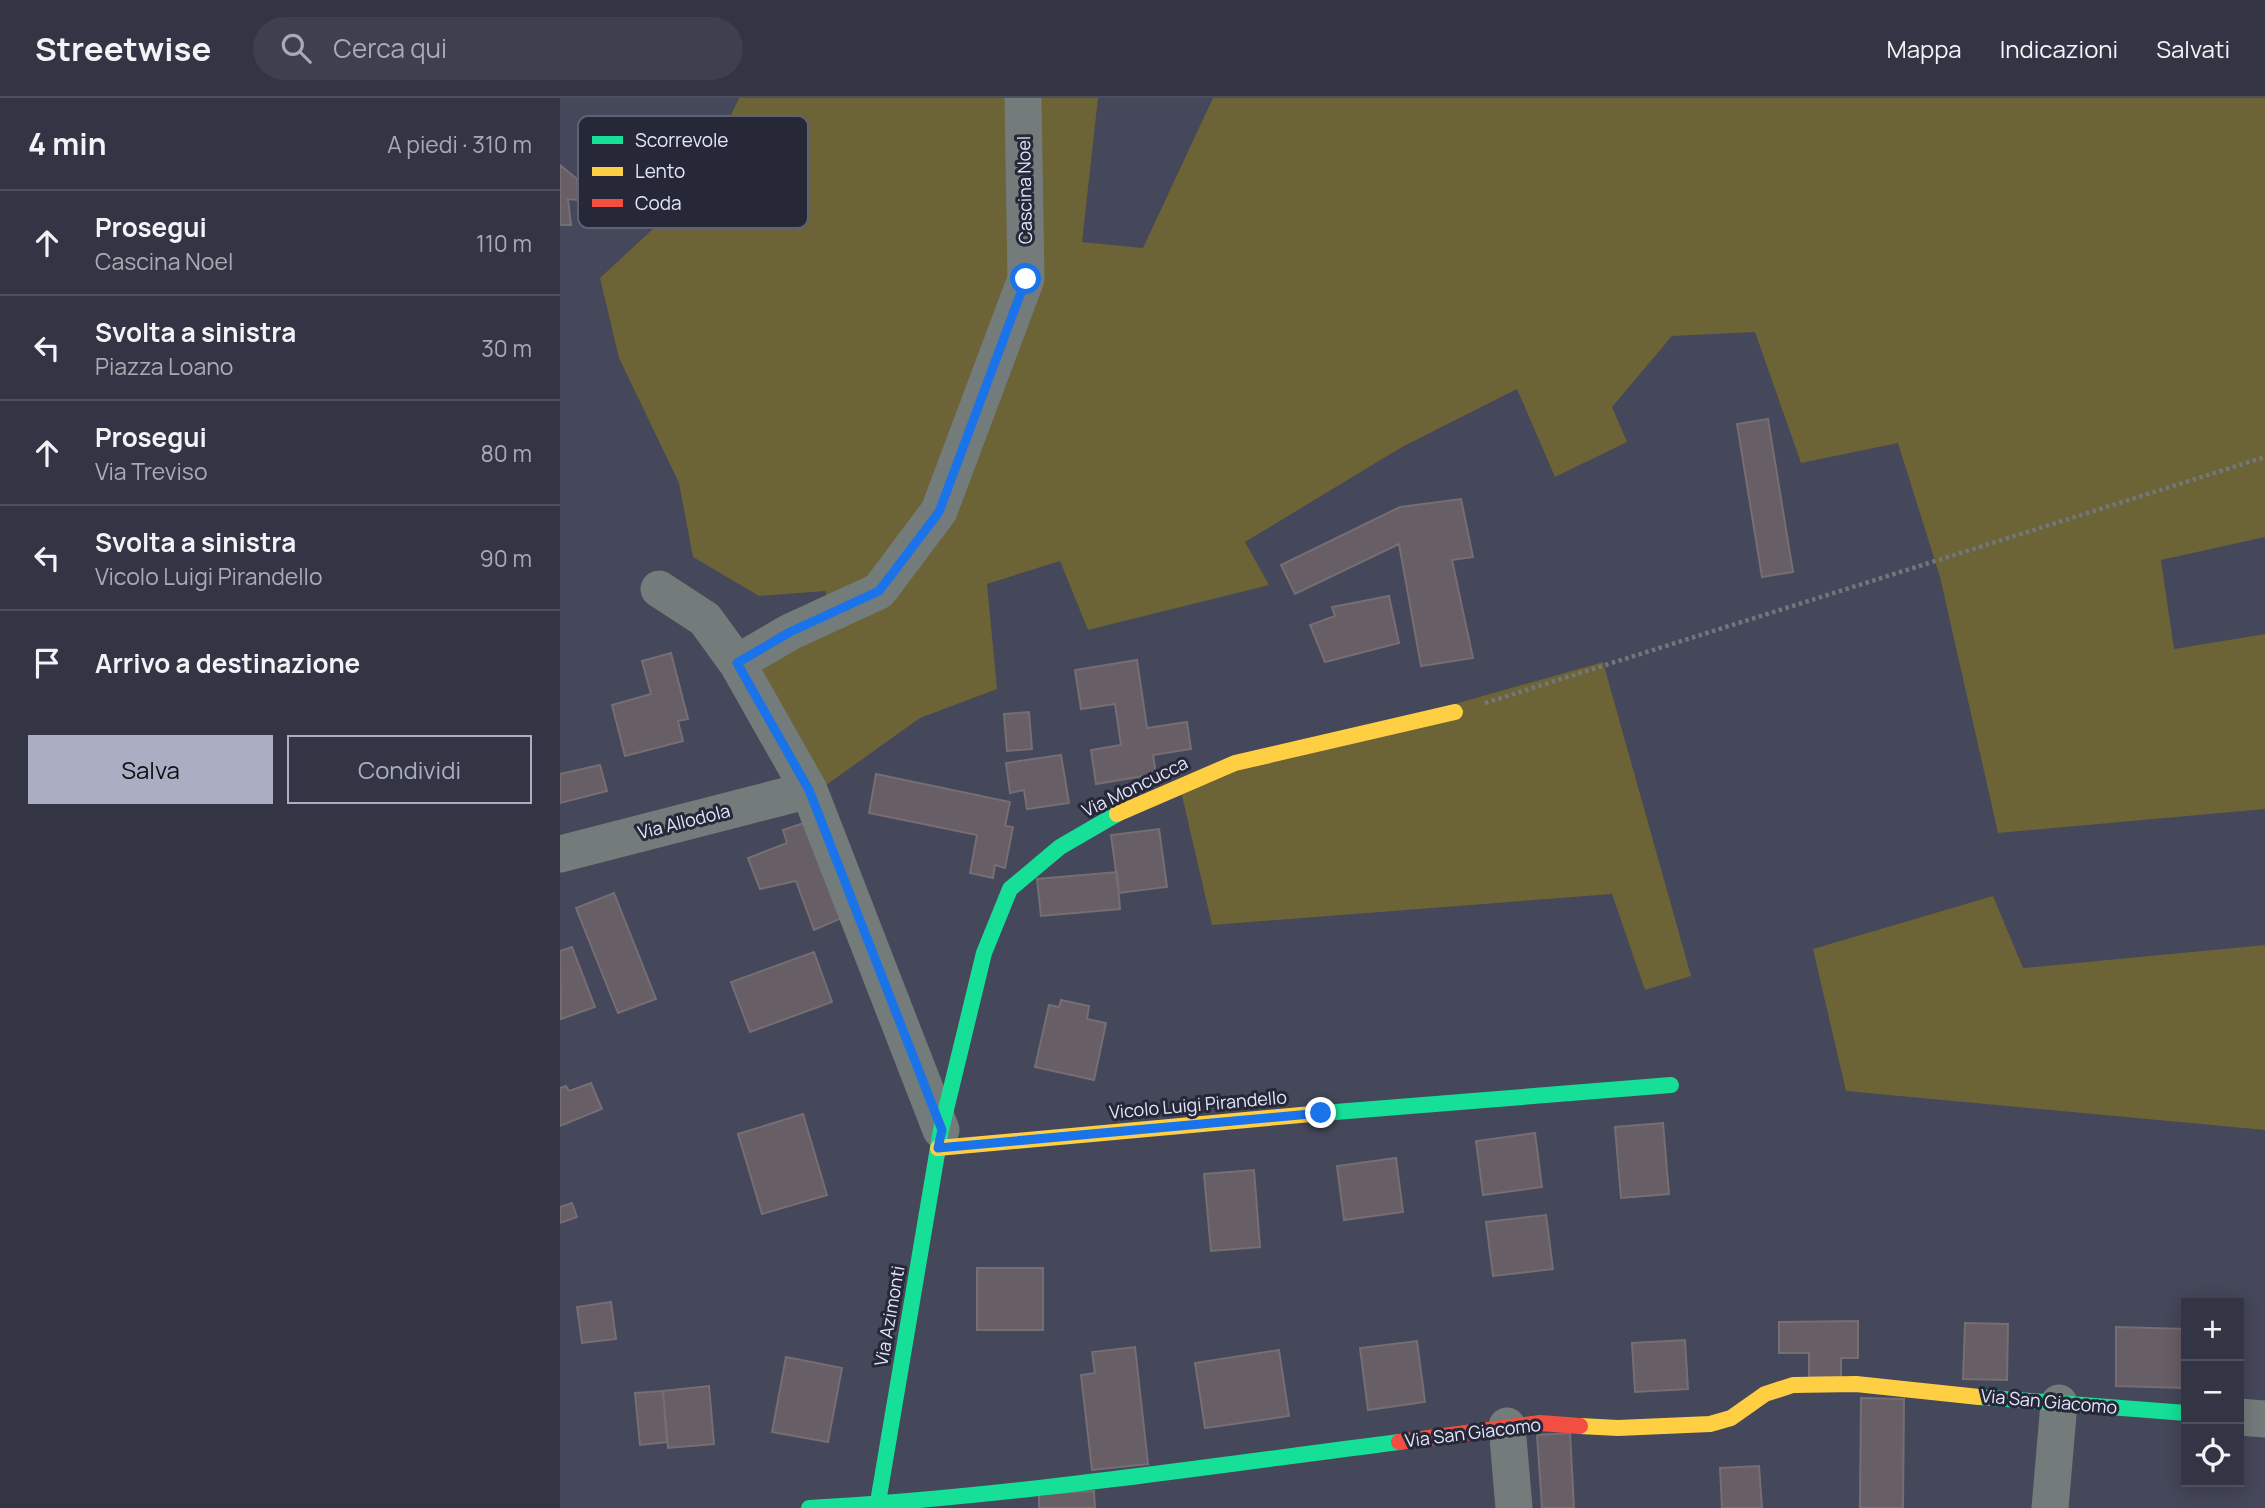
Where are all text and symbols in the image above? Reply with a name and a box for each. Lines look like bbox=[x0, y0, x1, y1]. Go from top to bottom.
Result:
search box bbox=[253, 17, 743, 80]
text: Streetwise bbox=[35, 26, 211, 71]
icon: search bbox=[277, 29, 315, 67]
text: Cerca qui bbox=[333, 30, 447, 66]
text: Mappa bbox=[1886, 32, 1962, 65]
text: Indicazioni bbox=[2000, 32, 2118, 65]
text: Salvati bbox=[2156, 32, 2230, 65]
legend bbox=[578, 116, 808, 228]
text: 4 min bbox=[28, 123, 106, 164]
text: Scorrevole bbox=[635, 127, 728, 153]
text: A piedi · 310 m bbox=[387, 128, 532, 160]
street label: Cascina Noel bbox=[1011, 136, 1037, 244]
text: Lento bbox=[635, 158, 685, 184]
text: Coda bbox=[635, 190, 682, 216]
text: Prosegui bbox=[95, 209, 207, 245]
icon: ahead bbox=[28, 224, 66, 262]
text: 110 m bbox=[476, 227, 532, 259]
text: Cascina Noel bbox=[95, 245, 233, 277]
route start bbox=[1010, 263, 1041, 294]
text: Svolta a sinistra bbox=[95, 314, 296, 350]
icon: left bbox=[28, 329, 66, 367]
text: 30 m bbox=[481, 332, 532, 364]
text: Piazza Loano bbox=[95, 350, 233, 382]
text: Prosegui bbox=[95, 419, 207, 455]
icon: ahead bbox=[28, 434, 66, 472]
text: 80 m bbox=[481, 437, 532, 469]
text: Via Treviso bbox=[95, 455, 208, 487]
text: Svolta a sinistra bbox=[95, 524, 296, 560]
icon: left bbox=[28, 539, 66, 577]
text: 90 m bbox=[480, 542, 532, 574]
text: Vicolo Luigi Pirandello bbox=[95, 560, 323, 592]
icon: arrive bbox=[28, 644, 66, 682]
text: Arrivo a destinazione bbox=[95, 645, 360, 681]
button: Salva bbox=[28, 735, 273, 804]
button: Condividi bbox=[287, 735, 532, 804]
street label: Via Moncucca bbox=[1078, 750, 1191, 822]
street label: Via Allodola bbox=[635, 798, 732, 844]
street label: Vicolo Luigi Pirandello bbox=[1108, 1084, 1288, 1124]
route end bbox=[1305, 1097, 1336, 1128]
street label: Via Azimonti bbox=[868, 1264, 910, 1368]
map controls bbox=[2181, 1298, 2244, 1487]
button: + bbox=[2181, 1298, 2244, 1361]
button: − bbox=[2181, 1361, 2244, 1424]
street label: Via San Giacomo bbox=[1980, 1383, 2118, 1419]
street label: Via San Giacomo bbox=[1404, 1412, 1542, 1452]
button: locate bbox=[2181, 1424, 2244, 1487]

